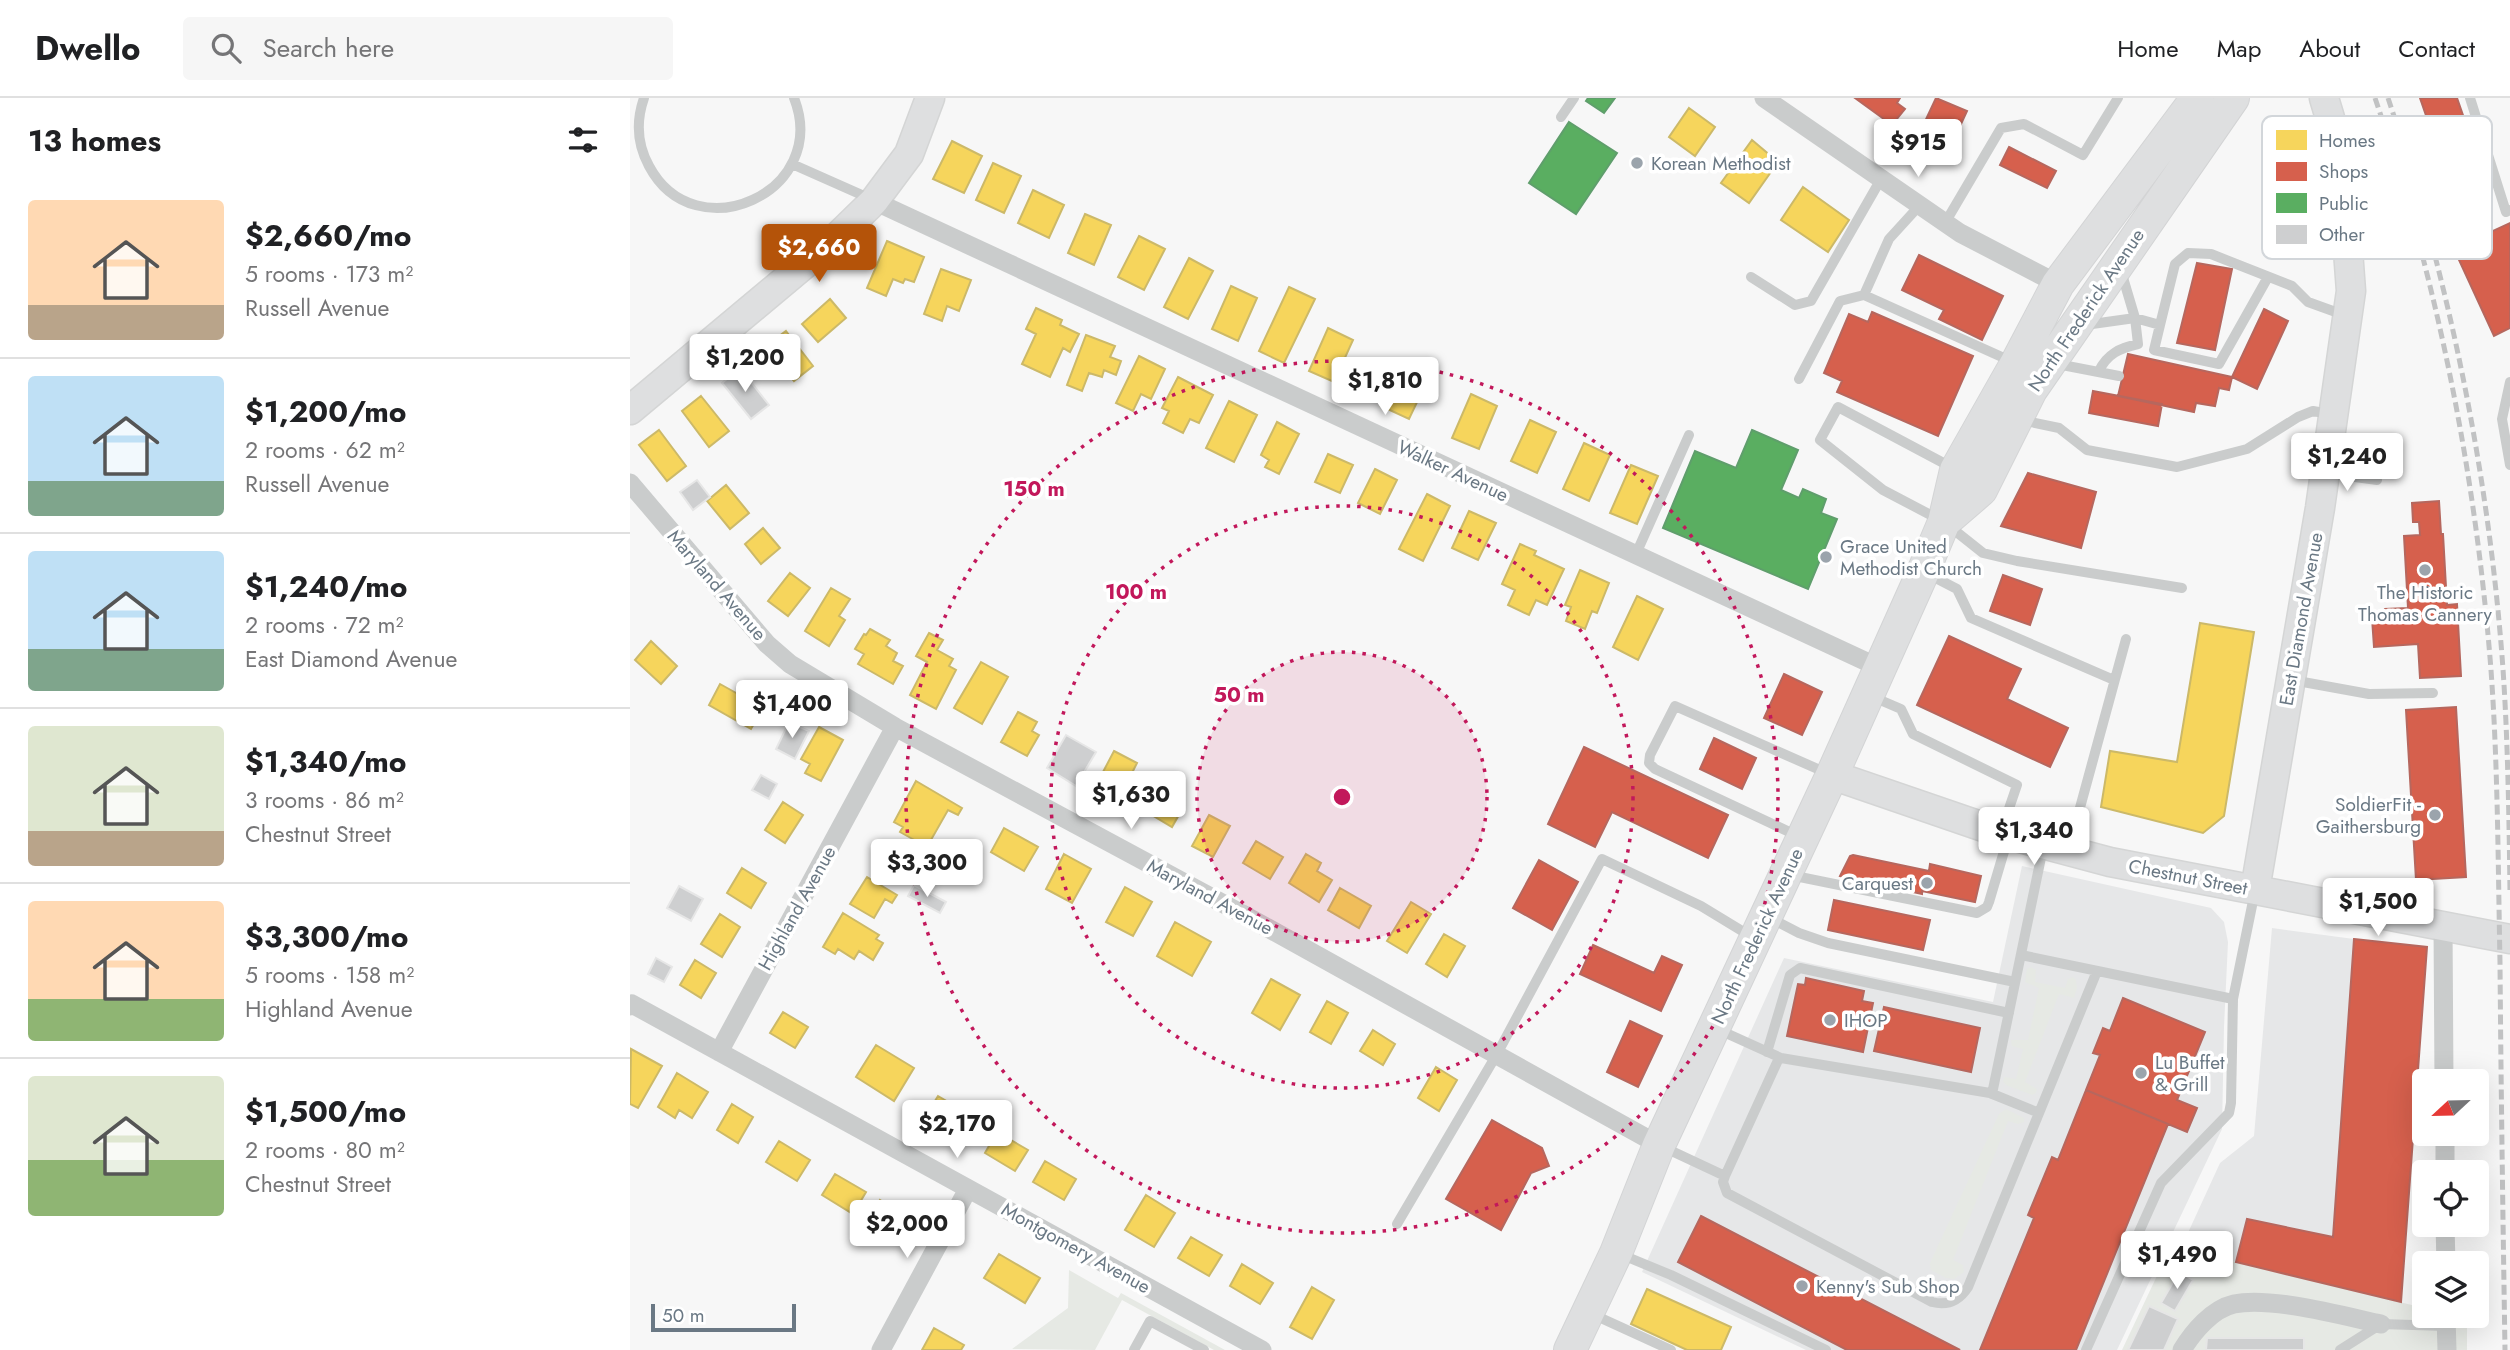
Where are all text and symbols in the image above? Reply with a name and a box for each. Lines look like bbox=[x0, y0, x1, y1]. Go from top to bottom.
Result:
search box bbox=[183, 17, 673, 80]
text: Dwello bbox=[35, 25, 141, 72]
icon: search bbox=[207, 29, 245, 67]
text: Search here bbox=[263, 29, 394, 67]
text: Home bbox=[2117, 31, 2179, 66]
text: Map bbox=[2217, 31, 2261, 66]
text: About bbox=[2299, 31, 2360, 66]
text: Contact bbox=[2398, 31, 2475, 66]
legend bbox=[2262, 116, 2492, 259]
text: 13 homes bbox=[28, 119, 161, 162]
pin: $915 bbox=[1877, 120, 1959, 179]
icon: filters bbox=[564, 121, 602, 159]
text: $915 bbox=[1890, 125, 1946, 159]
text: Homes bbox=[2319, 127, 2376, 154]
place label: Korean Methodist bbox=[1651, 150, 1791, 177]
marker: Korean Methodist bbox=[1629, 155, 1645, 171]
text: Shops bbox=[2319, 158, 2369, 185]
text: Public bbox=[2319, 190, 2368, 217]
text: $2,660/mo bbox=[245, 214, 412, 257]
text: Other bbox=[2319, 221, 2365, 248]
street label: North Frederick Avenue bbox=[2021, 223, 2151, 397]
pin: $2,660 bbox=[762, 225, 876, 284]
icon: home bbox=[84, 228, 168, 312]
text: $2,660 bbox=[778, 230, 860, 264]
text: 5 rooms · 173 m² bbox=[245, 257, 413, 291]
text: Russell Avenue bbox=[245, 291, 389, 325]
pin: $1,200 bbox=[688, 334, 802, 394]
text: $1,200 bbox=[705, 340, 785, 374]
pin: $1,810 bbox=[1328, 358, 1442, 417]
text: $1,810 bbox=[1348, 363, 1422, 397]
text: $1,200/mo bbox=[245, 390, 407, 433]
icon: home bbox=[84, 404, 168, 488]
text: 2 rooms · 62 m² bbox=[245, 433, 405, 467]
street label: Walker Avenue bbox=[1393, 433, 1513, 509]
pin: $1,240 bbox=[2290, 434, 2404, 493]
text: $1,240 bbox=[2307, 439, 2387, 473]
text: Russell Avenue bbox=[245, 467, 389, 501]
text: 150 m bbox=[1003, 474, 1065, 504]
street label: Maryland Avenue bbox=[661, 524, 773, 647]
street label: East Diamond Avenue bbox=[2272, 530, 2330, 708]
place label: Grace United Methodist Church bbox=[1840, 533, 1982, 582]
marker: Grace United Methodist Church bbox=[1818, 549, 1834, 565]
marker: The Historic Thomas Cannery bbox=[2417, 562, 2433, 578]
text: $1,240/mo bbox=[245, 565, 408, 608]
text: 100 m bbox=[1105, 577, 1167, 607]
icon: home bbox=[84, 579, 168, 663]
place label: The Historic Thomas Cannery bbox=[2358, 579, 2493, 628]
text: 2 rooms · 72 m² bbox=[245, 608, 404, 642]
text: East Diamond Avenue bbox=[245, 642, 457, 676]
pin: $1,400 bbox=[735, 680, 849, 740]
text: 50 m bbox=[1214, 680, 1264, 710]
text: $1,400 bbox=[752, 686, 832, 720]
text: $1,340/mo bbox=[245, 740, 407, 783]
icon: home bbox=[84, 754, 168, 838]
pin: $1,630 bbox=[1074, 772, 1188, 831]
text: $1,630 bbox=[1092, 777, 1170, 811]
text: 3 rooms · 86 m² bbox=[245, 783, 404, 817]
centre of rings bbox=[1330, 785, 1354, 809]
place label: SoldierFit - Gaithersburg bbox=[2316, 791, 2421, 840]
marker: SoldierFit - Gaithersburg bbox=[2427, 807, 2443, 823]
pin: $1,340 bbox=[1977, 808, 2091, 867]
text: $1,340 bbox=[1994, 813, 2074, 847]
text: Chestnut Street bbox=[245, 817, 391, 851]
pin: $3,300 bbox=[870, 840, 984, 899]
street label: Highland Avenue bbox=[752, 841, 842, 975]
street label: North Frederick Avenue bbox=[1704, 843, 1810, 1028]
text: $3,300 bbox=[887, 845, 967, 879]
street label: Maryland Avenue bbox=[1142, 852, 1278, 942]
street label: Chestnut Street bbox=[2126, 852, 2250, 902]
place label: Carquest bbox=[1842, 870, 1913, 897]
marker: Carquest bbox=[1919, 875, 1935, 891]
pin: $1,500 bbox=[2321, 878, 2435, 938]
text: $1,500 bbox=[2339, 884, 2417, 918]
text: $3,300/mo bbox=[245, 915, 408, 958]
icon: home bbox=[84, 929, 168, 1013]
text: 5 rooms · 158 m² bbox=[245, 958, 414, 992]
text: Highland Avenue bbox=[245, 992, 413, 1026]
place label: IHOP bbox=[1844, 1007, 1888, 1034]
marker: IHOP bbox=[1822, 1012, 1838, 1028]
place label: Lu Buffet & Grill bbox=[2155, 1049, 2225, 1098]
marker: Lu Buffet & Grill bbox=[2133, 1065, 2149, 1081]
north arrow bbox=[2412, 1069, 2488, 1146]
map controls bbox=[2412, 1069, 2489, 1328]
text: $1,500/mo bbox=[245, 1090, 406, 1133]
pin: $2,170 bbox=[900, 1100, 1014, 1160]
icon: home bbox=[84, 1104, 168, 1188]
text: $2,170 bbox=[918, 1106, 996, 1140]
text: 2 rooms · 80 m² bbox=[245, 1133, 405, 1167]
button: locate bbox=[2412, 1160, 2489, 1237]
text: Chestnut Street bbox=[245, 1167, 391, 1201]
street label: Montgomery Avenue bbox=[997, 1196, 1156, 1300]
pin: $2,000 bbox=[850, 1200, 964, 1260]
text: $2,000 bbox=[866, 1206, 948, 1240]
pin: $1,490 bbox=[2120, 1232, 2234, 1291]
text: $1,490 bbox=[2137, 1237, 2217, 1271]
button: layers bbox=[2412, 1251, 2489, 1328]
place label: Kenny's Sub Shop bbox=[1816, 1273, 1960, 1300]
marker: Kenny's Sub Shop bbox=[1794, 1278, 1810, 1294]
scale bar bbox=[651, 1301, 796, 1333]
text: 50 m bbox=[662, 1302, 705, 1329]

